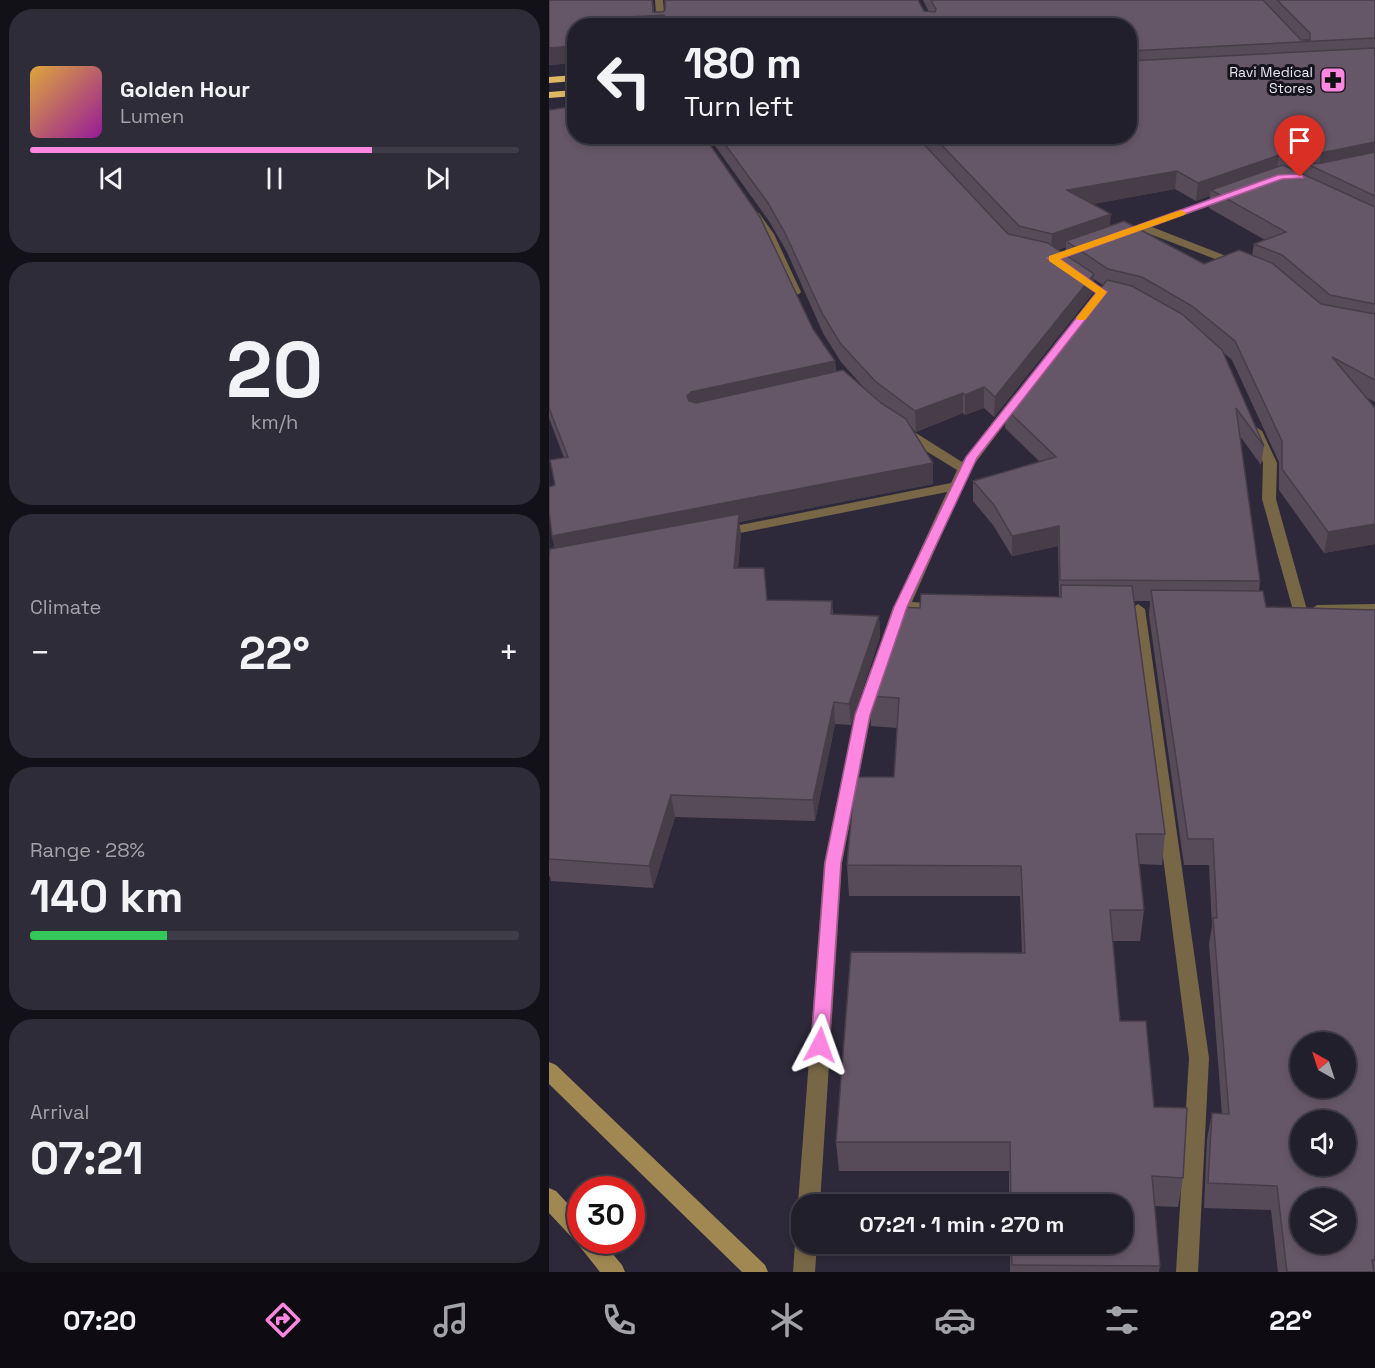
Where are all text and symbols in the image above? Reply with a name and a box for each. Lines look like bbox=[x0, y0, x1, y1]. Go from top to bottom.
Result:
text: 180 m bbox=[684, 37, 802, 90]
icon: left bbox=[585, 42, 663, 120]
place label: Ravi Medical Stores bbox=[1229, 63, 1313, 97]
pharmacy icon: Ravi Medical Stores bbox=[1318, 65, 1348, 95]
text: Golden Hour bbox=[120, 75, 250, 103]
text: Turn left bbox=[684, 89, 794, 124]
text: Lumen bbox=[120, 103, 184, 129]
pin bbox=[1274, 115, 1325, 177]
icon: arrive bbox=[1283, 124, 1316, 157]
icon: previous bbox=[95, 162, 128, 195]
icon: pause bbox=[258, 162, 291, 195]
icon: next bbox=[421, 162, 454, 195]
text: 20 bbox=[226, 320, 323, 420]
text: km/h bbox=[251, 409, 298, 435]
text: Climate bbox=[30, 594, 101, 620]
text: 22° bbox=[239, 625, 310, 682]
text: − bbox=[30, 632, 50, 674]
text: + bbox=[499, 632, 519, 674]
text: Range · 28% bbox=[30, 837, 145, 863]
text: 140 km bbox=[30, 868, 183, 925]
position arrow bbox=[788, 1013, 852, 1077]
north arrow bbox=[1290, 1032, 1356, 1098]
map controls bbox=[1290, 1032, 1356, 1254]
text: Arrival bbox=[30, 1099, 89, 1125]
button: sound bbox=[1290, 1110, 1356, 1176]
text: 07:21 bbox=[30, 1130, 144, 1187]
speed limit sign: 30 bbox=[567, 1176, 645, 1254]
button: layers bbox=[1290, 1188, 1356, 1254]
text: 07:21 · 1 min · 270 m bbox=[860, 1210, 1064, 1238]
icon: directions bbox=[262, 1299, 304, 1341]
icon: music bbox=[430, 1299, 472, 1341]
icon: phone bbox=[598, 1299, 640, 1341]
icon: climate bbox=[766, 1299, 808, 1341]
icon: car bbox=[934, 1299, 976, 1341]
icon: filters bbox=[1101, 1299, 1143, 1341]
text: 07:20 bbox=[63, 1303, 136, 1338]
text: 22° bbox=[1269, 1303, 1312, 1338]

